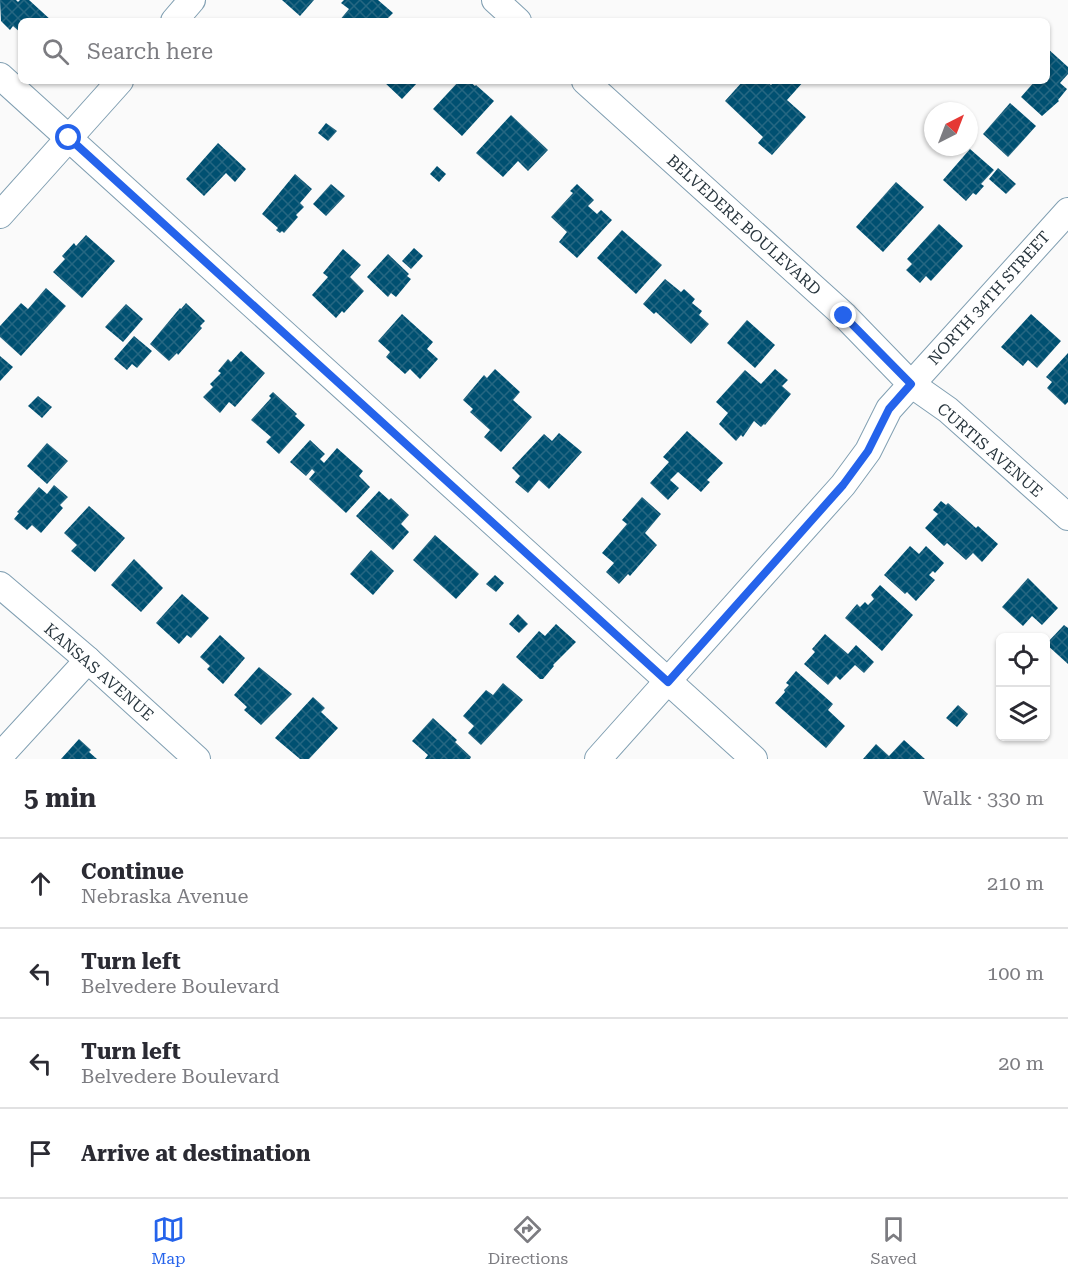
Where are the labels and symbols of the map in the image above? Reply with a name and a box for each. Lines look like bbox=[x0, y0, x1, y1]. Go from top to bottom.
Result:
north arrow bbox=[924, 102, 978, 156]
route start bbox=[55, 124, 81, 150]
street label: BELVEDERE BOULEVARD bbox=[663, 151, 825, 299]
street label: NORTH 34TH STREET bbox=[924, 227, 1054, 369]
route end bbox=[830, 302, 856, 328]
street label: CURTIS AVENUE bbox=[933, 399, 1047, 501]
street label: KANSAS AVENUE bbox=[40, 619, 158, 725]

